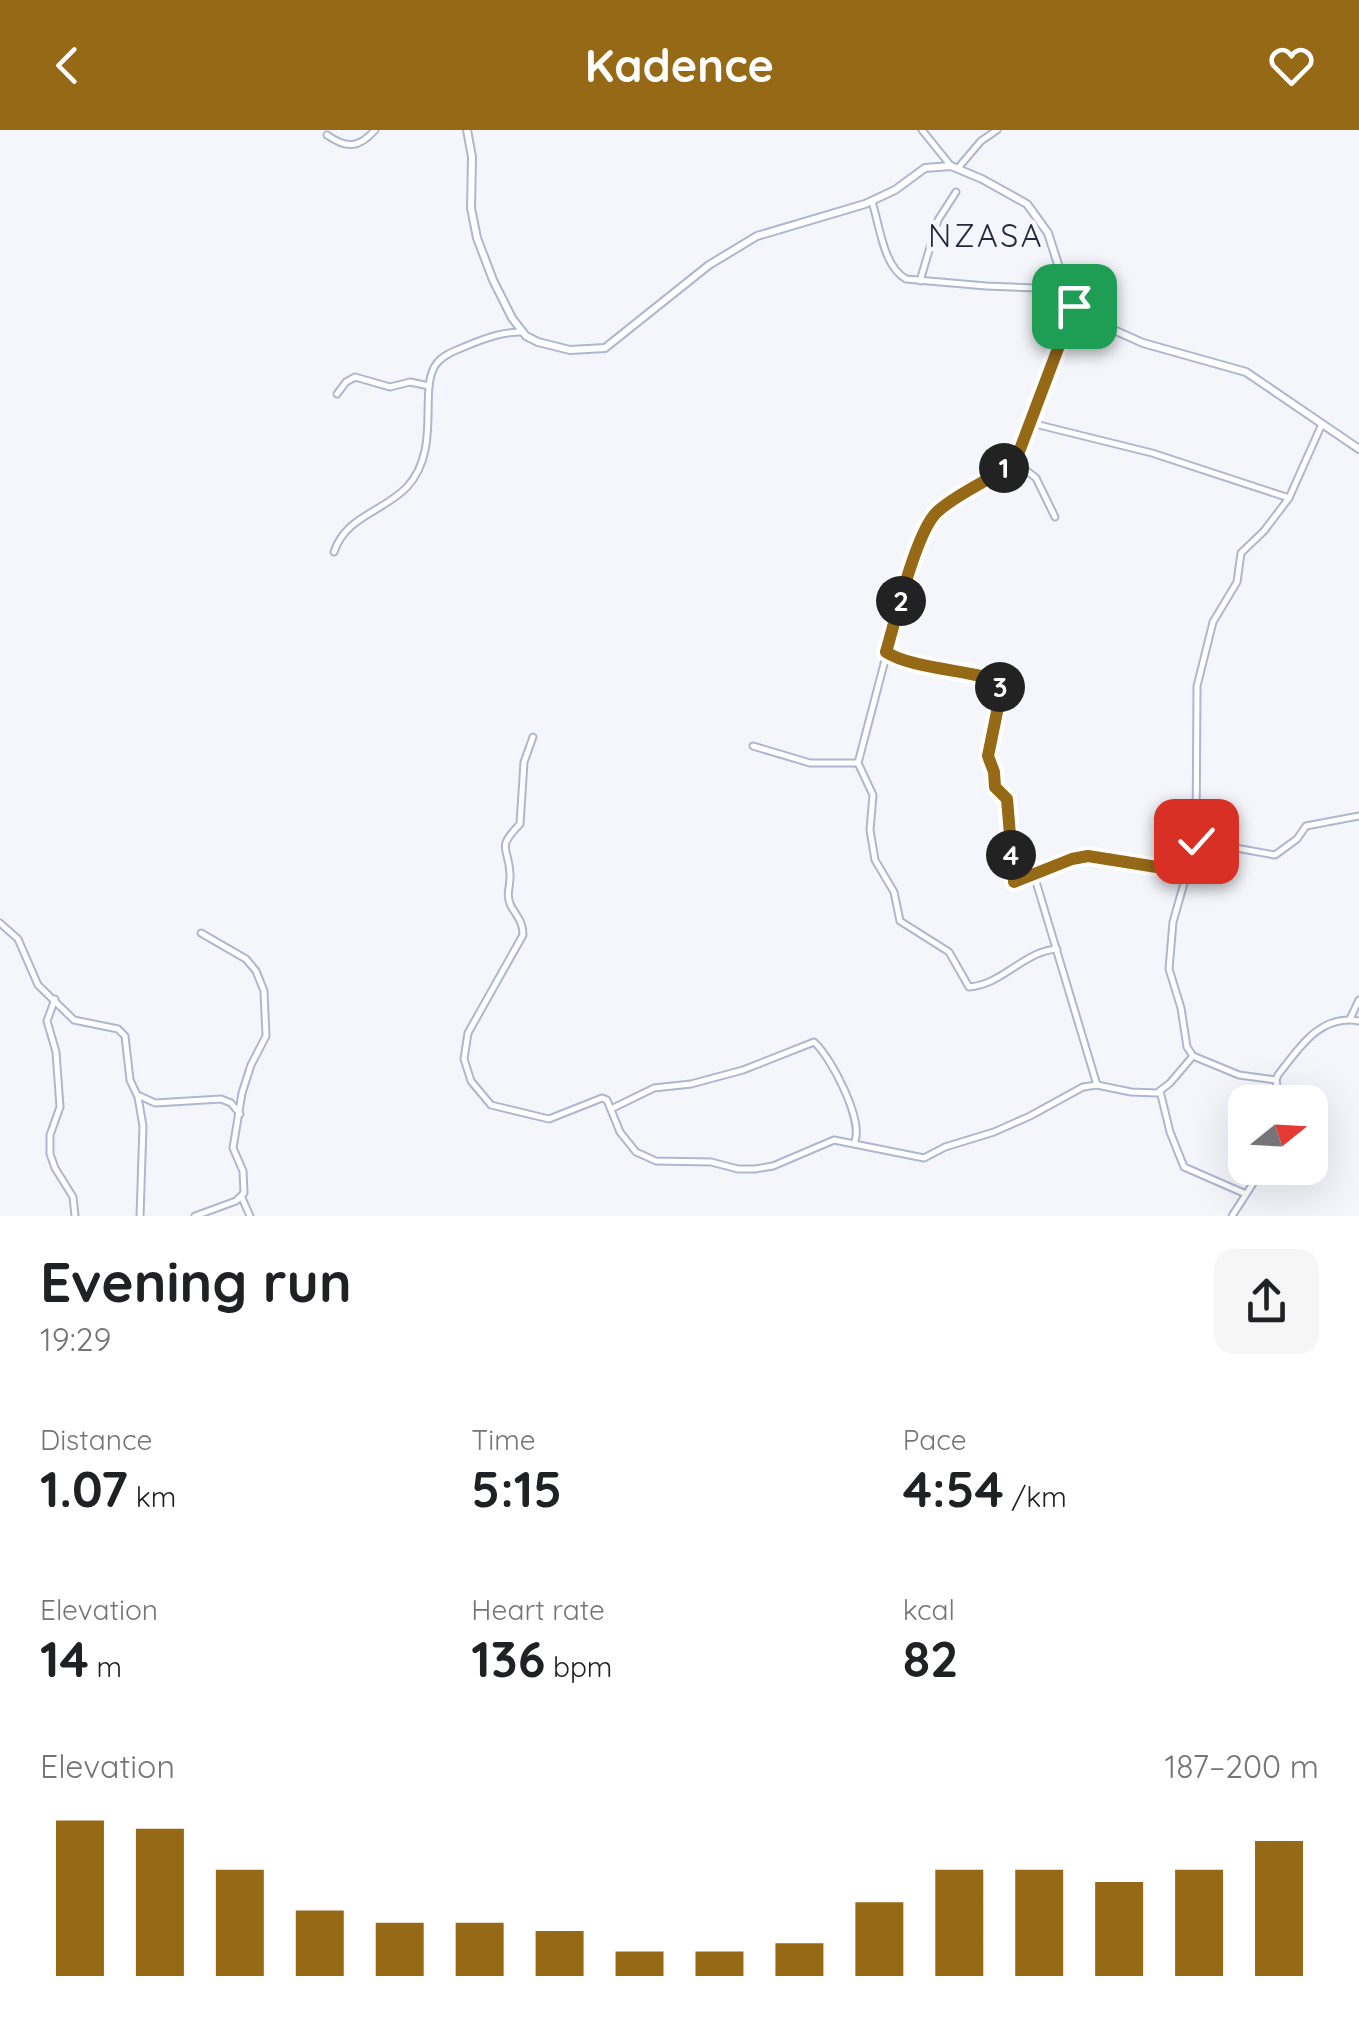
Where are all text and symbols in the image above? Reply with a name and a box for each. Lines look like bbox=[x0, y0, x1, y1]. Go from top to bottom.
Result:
text: Kadence bbox=[585, 37, 774, 93]
icon: back bbox=[40, 38, 95, 93]
icon: heart bbox=[1264, 38, 1319, 93]
district label: NZASA bbox=[928, 215, 1044, 255]
pin bbox=[1032, 264, 1117, 349]
icon: arrive bbox=[1047, 279, 1102, 334]
pin: 1 bbox=[979, 443, 1029, 493]
text: 1 bbox=[999, 450, 1009, 485]
pin: 2 bbox=[876, 576, 926, 626]
text: 2 bbox=[893, 583, 909, 618]
pin: 3 bbox=[975, 662, 1025, 712]
text: 3 bbox=[992, 669, 1008, 704]
pin bbox=[1154, 799, 1239, 884]
icon: check bbox=[1169, 814, 1224, 869]
pin: 4 bbox=[986, 830, 1036, 880]
text: 4 bbox=[1003, 837, 1019, 872]
north arrow bbox=[1228, 1085, 1328, 1185]
map controls bbox=[1228, 1085, 1328, 1185]
text: Evening run bbox=[40, 1247, 352, 1316]
button: share bbox=[1214, 1249, 1319, 1354]
text: 19:29 bbox=[40, 1319, 111, 1359]
text: Distance bbox=[40, 1422, 152, 1457]
text: Time bbox=[471, 1422, 536, 1457]
text: Pace bbox=[903, 1422, 967, 1457]
text: 1.07 bbox=[40, 1457, 128, 1520]
text: 5:15 bbox=[471, 1457, 562, 1520]
text: 4:54 bbox=[903, 1457, 1004, 1520]
text: km bbox=[128, 1479, 176, 1514]
text: /km bbox=[1004, 1479, 1067, 1514]
text: Elevation bbox=[40, 1592, 158, 1627]
text: Heart rate bbox=[471, 1592, 605, 1627]
text: kcal bbox=[903, 1592, 955, 1627]
text: 14 bbox=[40, 1627, 89, 1690]
text: 136 bbox=[471, 1627, 545, 1690]
text: 82 bbox=[903, 1627, 959, 1690]
text: m bbox=[89, 1649, 122, 1684]
text: bpm bbox=[545, 1649, 612, 1684]
text: Elevation bbox=[40, 1746, 175, 1786]
text: 187–200 m bbox=[1164, 1746, 1319, 1786]

